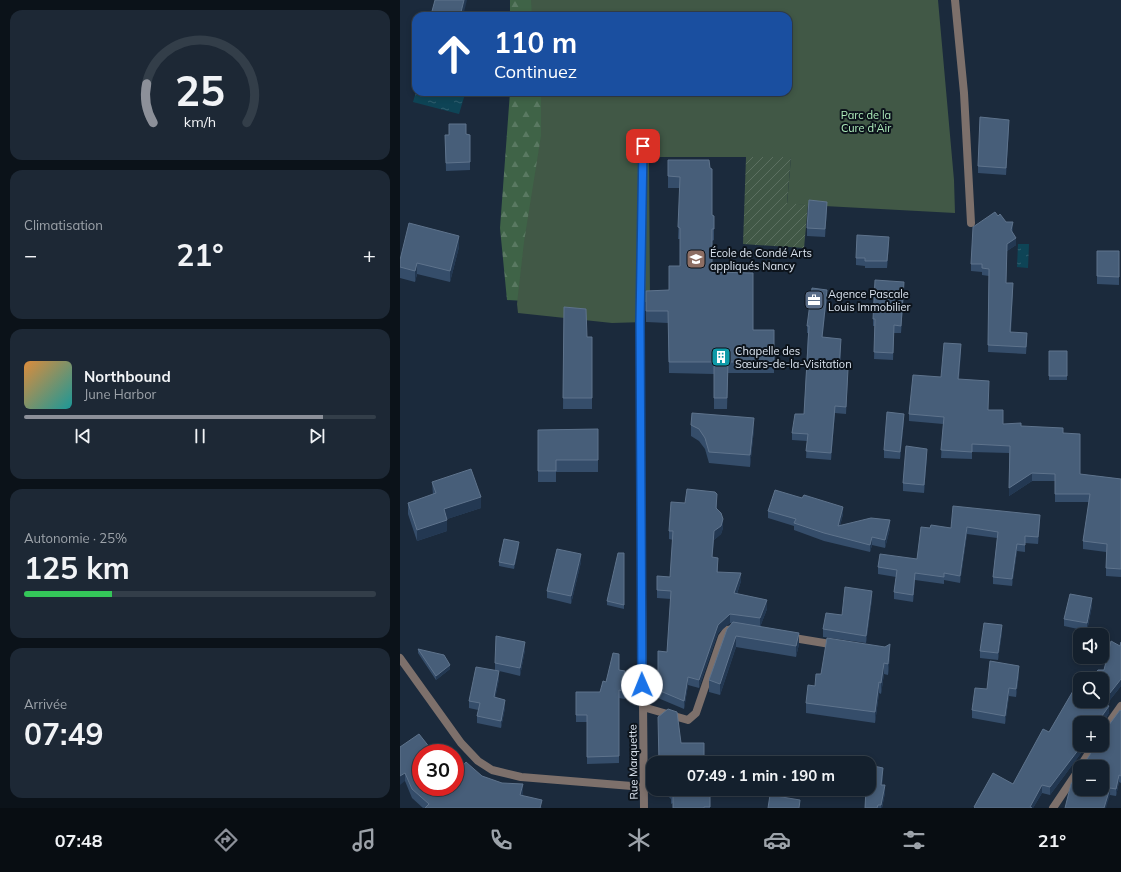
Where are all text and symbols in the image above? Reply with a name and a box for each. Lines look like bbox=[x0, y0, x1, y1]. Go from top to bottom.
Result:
text: 110 m bbox=[494, 25, 577, 60]
icon: ahead bbox=[428, 28, 480, 80]
text: Continuez bbox=[494, 60, 577, 83]
text: 25 bbox=[175, 64, 225, 116]
park label: Parc de la Cure d'Air bbox=[841, 108, 891, 135]
text: km/h bbox=[184, 112, 216, 130]
pin bbox=[626, 129, 660, 163]
icon: arrive bbox=[632, 135, 654, 157]
text: Climatisation bbox=[24, 217, 103, 233]
text: 21° bbox=[176, 236, 224, 274]
text: − bbox=[24, 241, 37, 269]
text: + bbox=[363, 241, 376, 269]
place label: École de Condé Arts appliqués Nancy bbox=[710, 246, 812, 273]
school or university icon: École de Condé Arts appliqués Nancy bbox=[685, 248, 707, 270]
place label: Agence Pascale Louis Immobilier bbox=[828, 287, 910, 314]
office icon: Agence Pascale Louis Immobilier bbox=[803, 289, 825, 311]
place label: Chapelle des Sœurs-de-la-Visitation bbox=[735, 344, 852, 371]
building icon: Chapelle des Sœurs-de-la-Visitation bbox=[710, 346, 732, 368]
text: Northbound bbox=[84, 367, 171, 386]
text: June Harbor bbox=[84, 386, 156, 402]
icon: previous bbox=[72, 425, 94, 447]
icon: pause bbox=[189, 425, 211, 447]
icon: next bbox=[306, 425, 328, 447]
text: Autonomie · 25% bbox=[24, 530, 127, 546]
text: 125 km bbox=[24, 549, 130, 587]
map controls bbox=[1073, 628, 1109, 796]
button: sound bbox=[1073, 628, 1109, 664]
position arrow bbox=[621, 664, 663, 706]
button: search bbox=[1073, 672, 1109, 708]
text: Arrivée bbox=[24, 696, 67, 712]
text: 07:49 bbox=[24, 715, 103, 753]
button: + bbox=[1073, 716, 1109, 752]
street label: Rue Marquette bbox=[625, 724, 641, 800]
speed limit sign: 30 bbox=[412, 744, 464, 796]
button: − bbox=[1073, 760, 1109, 796]
text: 07:49 · 1 min · 190 m bbox=[687, 766, 835, 785]
icon: directions bbox=[212, 826, 240, 854]
icon: music bbox=[350, 826, 378, 854]
icon: phone bbox=[487, 826, 515, 854]
icon: climate bbox=[625, 826, 653, 854]
icon: car bbox=[763, 826, 791, 854]
icon: filters bbox=[900, 826, 928, 854]
text: 07:48 bbox=[55, 829, 102, 852]
text: 21° bbox=[1038, 829, 1066, 852]

